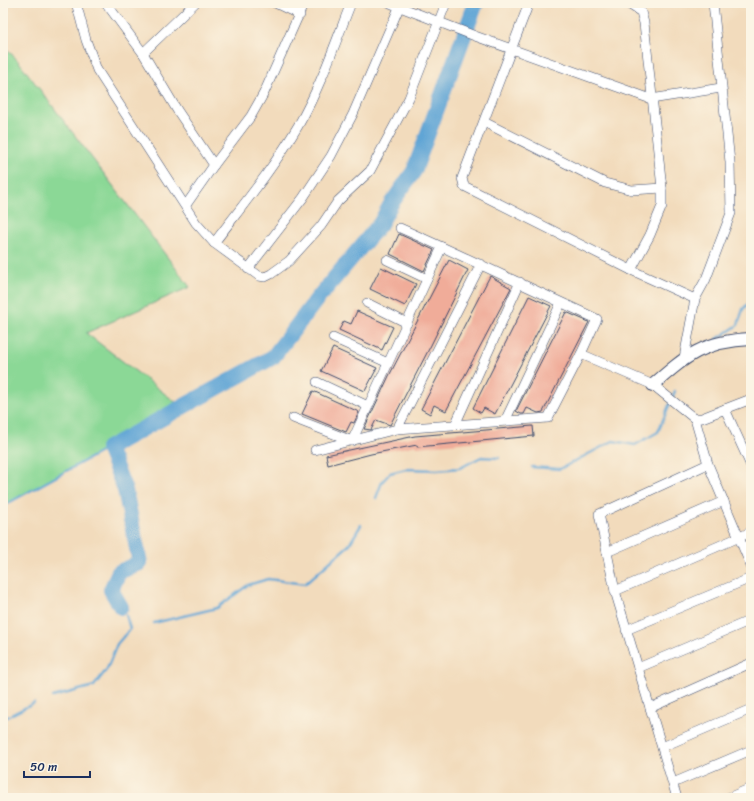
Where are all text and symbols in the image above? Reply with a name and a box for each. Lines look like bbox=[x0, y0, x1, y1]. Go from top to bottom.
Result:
scale bar bbox=[24, 753, 90, 779]
text: 50 m bbox=[30, 756, 57, 778]

